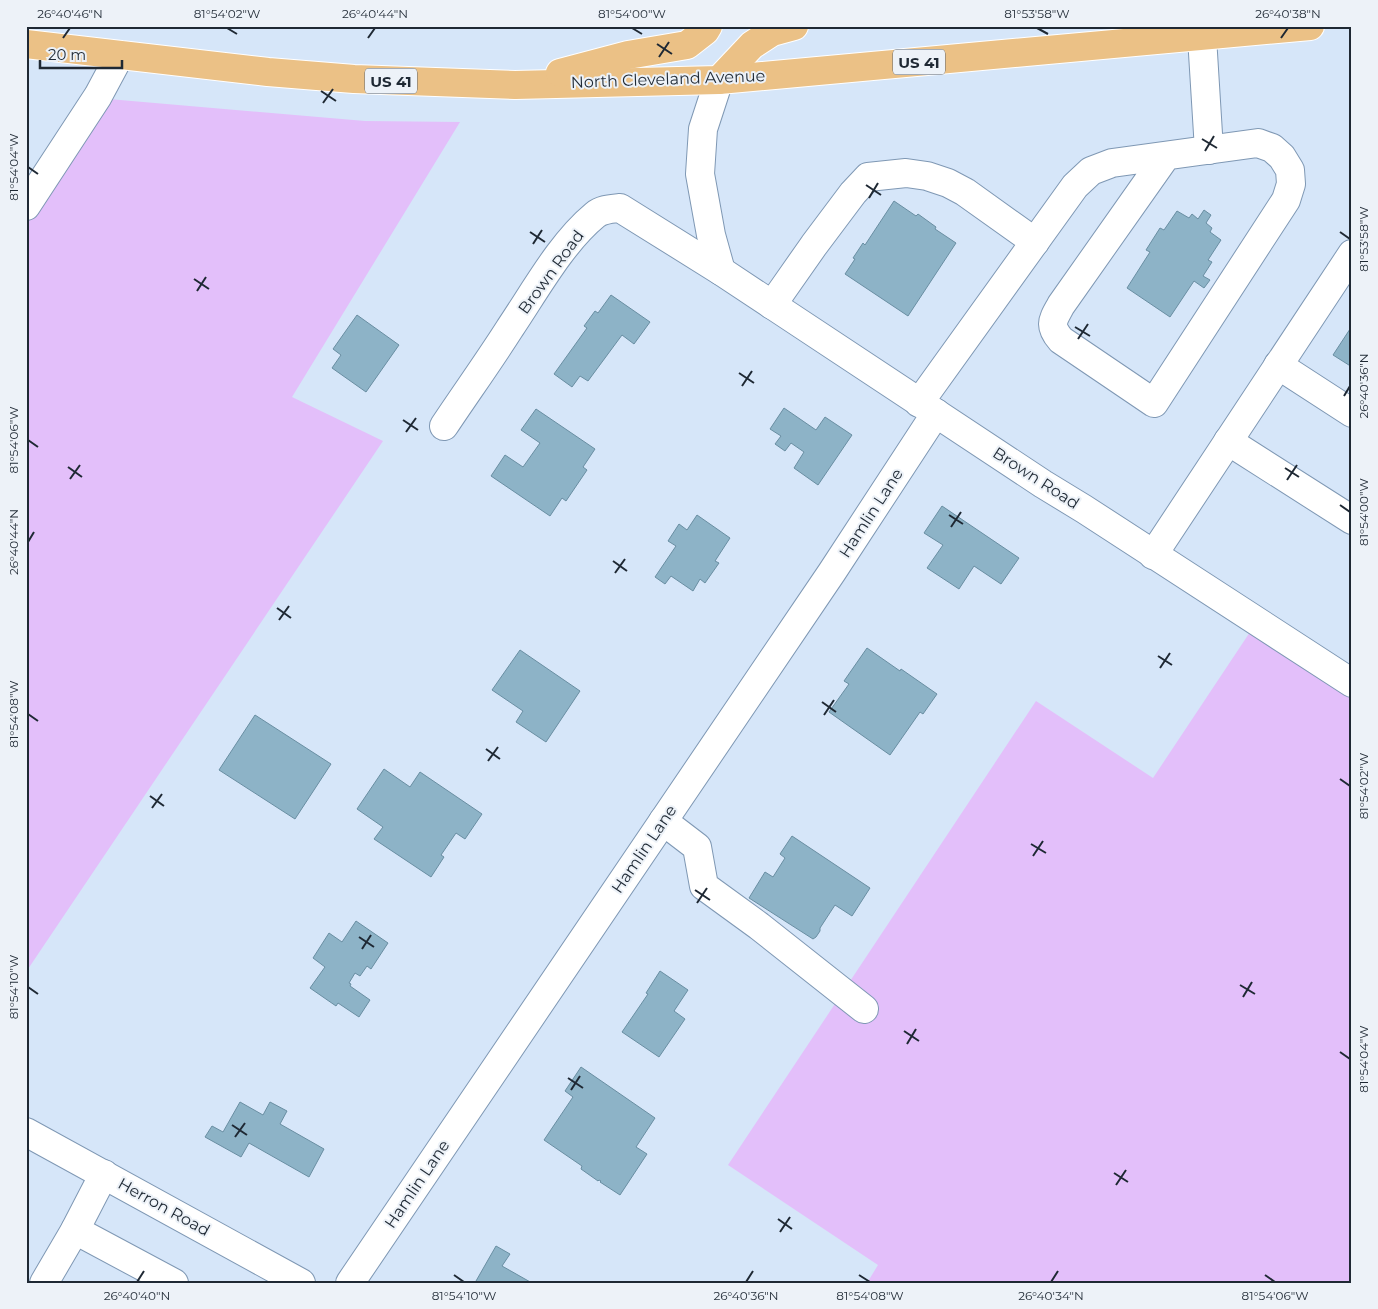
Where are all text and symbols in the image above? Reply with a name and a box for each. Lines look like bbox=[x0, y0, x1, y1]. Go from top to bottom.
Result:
text: 26°40'46"N bbox=[37, 6, 103, 21]
text: 81°54'02"W bbox=[194, 6, 260, 21]
text: 26°40'44"N bbox=[342, 6, 408, 21]
text: 81°54'00"W bbox=[598, 6, 666, 21]
text: 81°53'58"W bbox=[1004, 6, 1070, 21]
text: 26°40'38"N bbox=[1255, 6, 1321, 21]
scale bar bbox=[40, 38, 122, 70]
text: 20 m bbox=[48, 45, 86, 64]
road number: US 41 bbox=[893, 50, 945, 74]
street label: North Cleveland Avenue bbox=[571, 66, 765, 92]
road number: US 41 bbox=[365, 68, 417, 94]
text: 81°54'04"W bbox=[6, 133, 21, 201]
text: 81°53'58"W bbox=[1356, 206, 1371, 272]
street label: Brown Road bbox=[514, 226, 588, 318]
text: 26°40'36"N bbox=[1356, 353, 1371, 419]
text: 81°54'06"W bbox=[6, 407, 21, 473]
street label: Brown Road bbox=[989, 443, 1083, 513]
street label: Hamlin Lane bbox=[835, 465, 907, 561]
text: 81°54'00"W bbox=[1356, 478, 1371, 546]
text: 26°40'44"N bbox=[6, 509, 21, 575]
text: 81°54'08"W bbox=[6, 680, 21, 748]
text: 81°54'02"W bbox=[1356, 753, 1371, 819]
street label: Hamlin Lane bbox=[607, 801, 681, 897]
text: 81°54'10"W bbox=[6, 955, 21, 1019]
text: 81°54'04"W bbox=[1356, 1025, 1371, 1093]
street label: Hamlin Lane bbox=[380, 1136, 454, 1232]
street label: Herron Road bbox=[115, 1174, 213, 1240]
text: 26°40'40"N bbox=[104, 1288, 170, 1303]
text: 81°54'10"W bbox=[432, 1288, 496, 1303]
text: 26°40'36"N bbox=[713, 1288, 779, 1303]
text: 81°54'08"W bbox=[836, 1288, 904, 1303]
text: 26°40'34"N bbox=[1018, 1288, 1084, 1303]
text: 81°54'06"W bbox=[1242, 1288, 1308, 1303]

